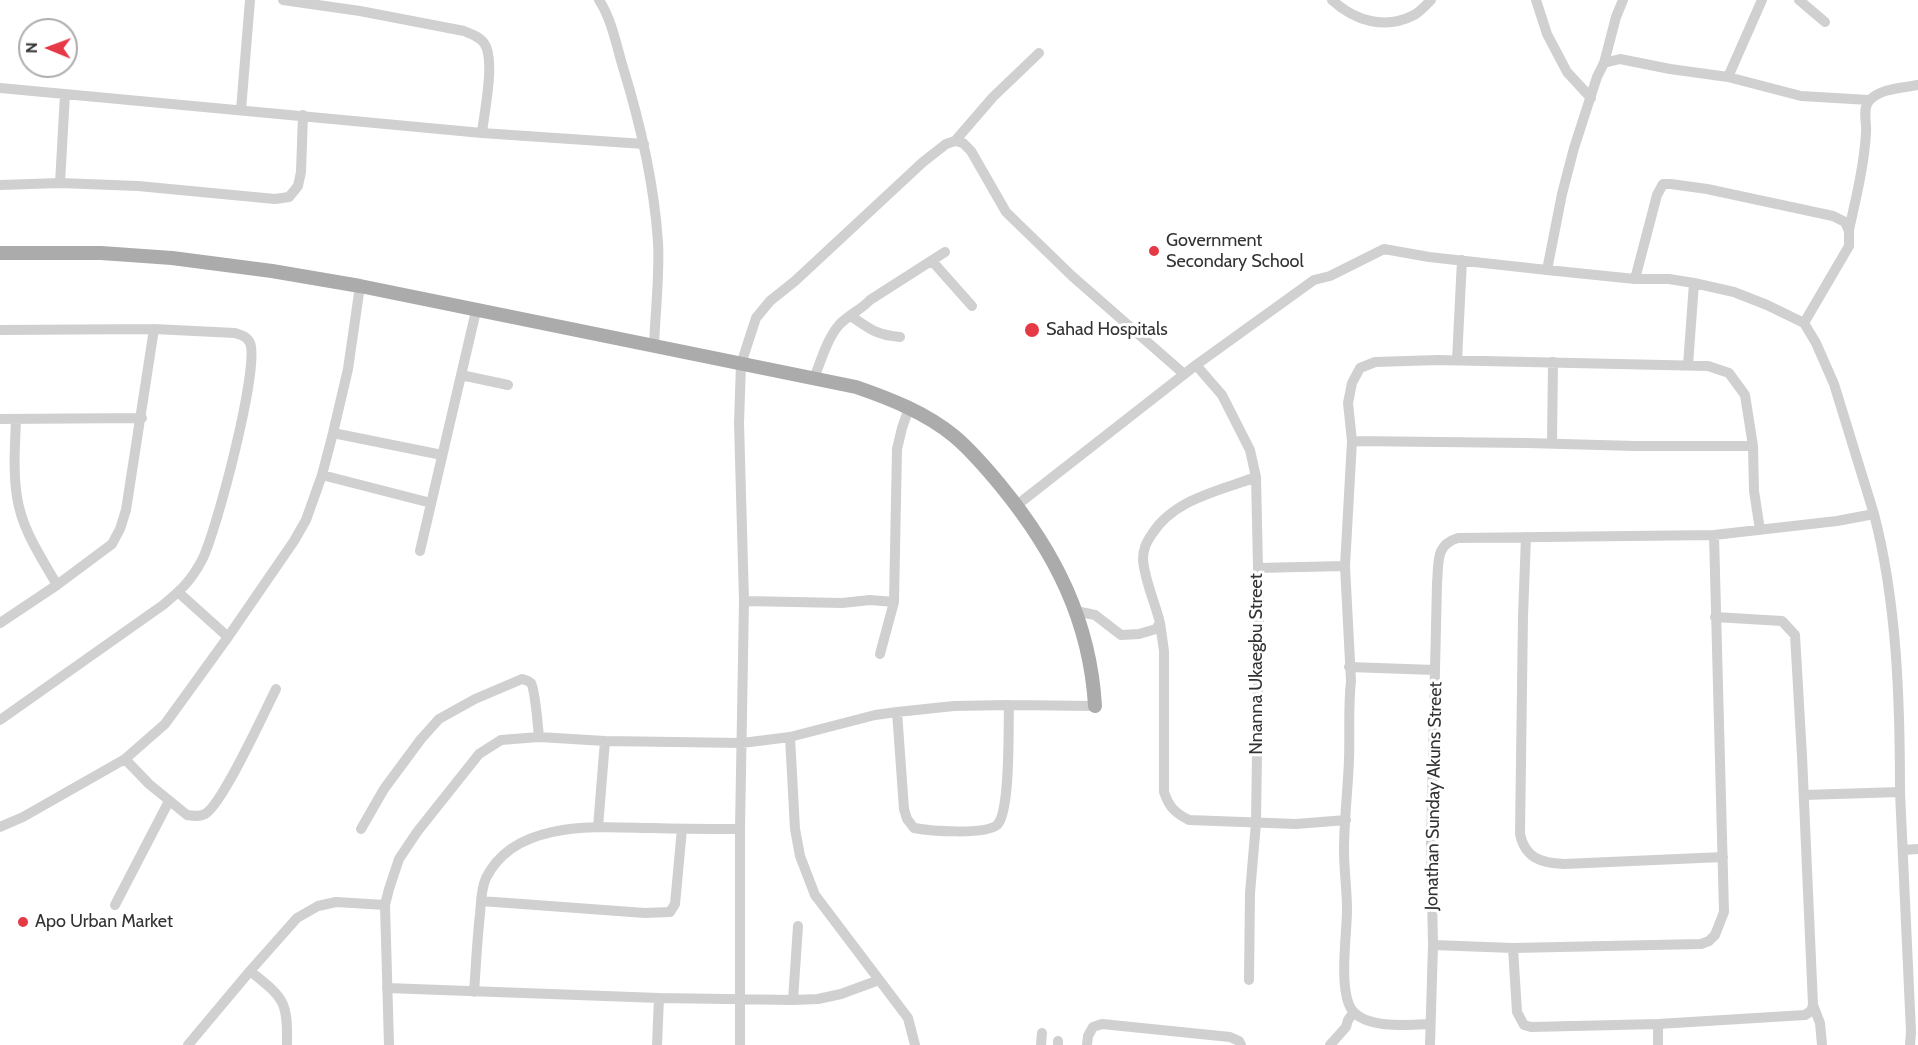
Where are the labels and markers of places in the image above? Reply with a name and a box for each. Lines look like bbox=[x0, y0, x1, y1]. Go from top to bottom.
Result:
place label: Government Secondary School bbox=[1166, 230, 1304, 272]
marker: Government Secondary School bbox=[1147, 244, 1161, 258]
place label: Sahad Hospitals bbox=[1046, 319, 1168, 341]
marker: Sahad Hospitals bbox=[1023, 321, 1041, 339]
place label: Apo Urban Market bbox=[35, 911, 173, 933]
marker: Apo Urban Market bbox=[16, 915, 30, 929]

